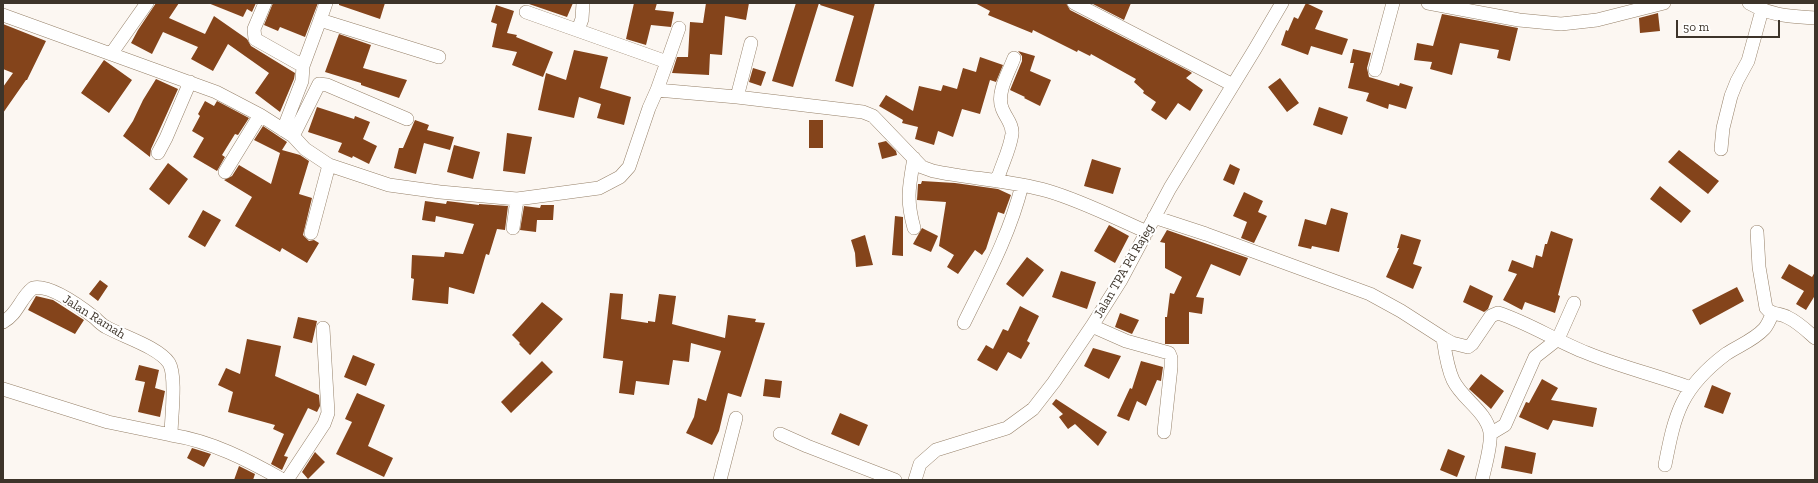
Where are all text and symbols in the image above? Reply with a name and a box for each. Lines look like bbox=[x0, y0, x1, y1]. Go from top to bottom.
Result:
scale bar bbox=[1678, 12, 1782, 38]
text: 50 m bbox=[1683, 20, 1709, 34]
street label: Jalan TPA Pd Rajeg bbox=[1091, 221, 1157, 321]
street label: Jalan Ramah bbox=[60, 292, 128, 342]

